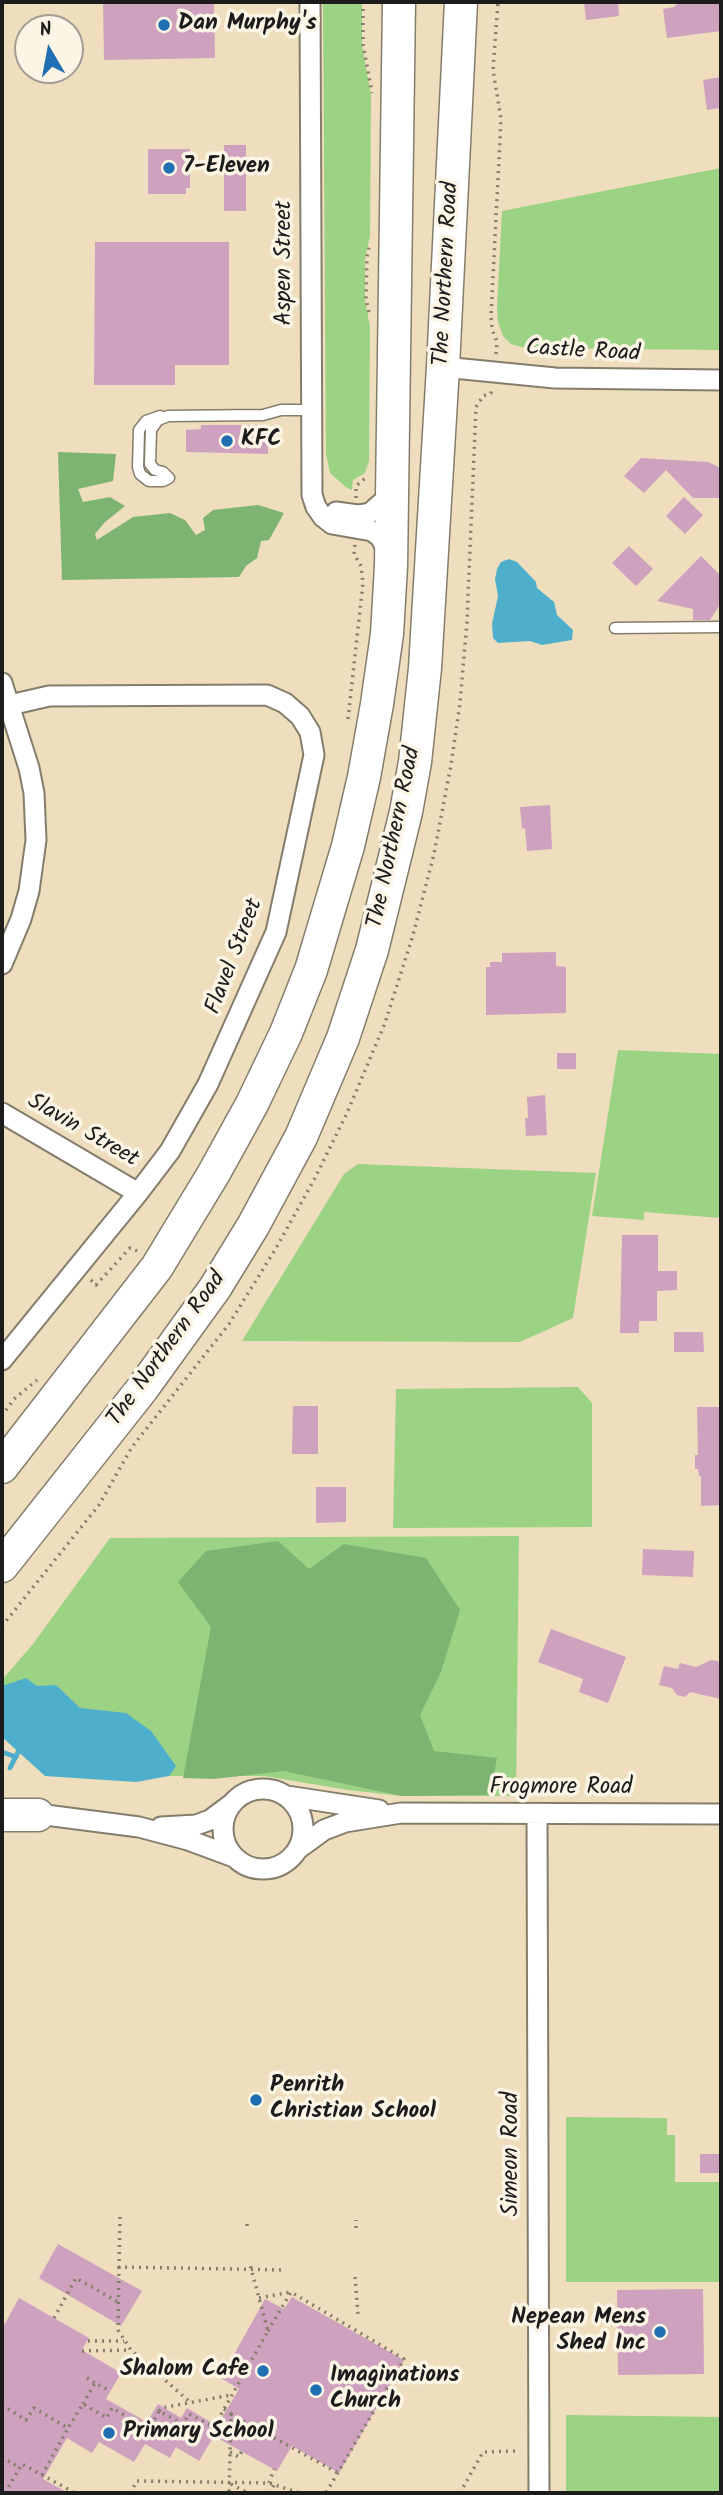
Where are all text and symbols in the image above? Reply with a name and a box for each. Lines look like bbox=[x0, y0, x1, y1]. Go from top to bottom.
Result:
place label: Dan Murphy's bbox=[178, 11, 317, 39]
north arrow bbox=[14, 14, 84, 84]
text: N bbox=[37, 14, 54, 46]
marker: Dan Murphy's bbox=[156, 17, 172, 33]
place label: 7-Eleven bbox=[183, 154, 270, 182]
marker: 7-Eleven bbox=[161, 160, 177, 176]
street label: The Northern Road bbox=[429, 181, 467, 367]
street label: Aspen Street bbox=[272, 201, 300, 325]
street label: Castle Road bbox=[525, 336, 641, 370]
place label: KFC bbox=[241, 427, 282, 455]
marker: KFC bbox=[219, 433, 235, 449]
street label: The Northern Road bbox=[363, 745, 429, 931]
street label: Flavel Street bbox=[201, 895, 271, 1019]
street label: Slavin Street bbox=[22, 1089, 142, 1175]
street label: The Northern Road bbox=[103, 1267, 233, 1433]
street label: Frogmore Road bbox=[489, 1775, 633, 1803]
place label: Penrith Christian School bbox=[270, 2073, 436, 2127]
marker: Penrith Christian School bbox=[248, 2092, 264, 2108]
street label: Simeon Road bbox=[499, 2092, 527, 2216]
place label: Nepean Mens Shed Inc bbox=[511, 2305, 646, 2359]
marker: Nepean Mens Shed Inc bbox=[652, 2324, 668, 2340]
place label: Shalom Cafe bbox=[120, 2357, 249, 2385]
marker: Shalom Cafe bbox=[255, 2363, 271, 2379]
place label: Imaginations Church bbox=[330, 2363, 460, 2417]
marker: Imaginations Church bbox=[308, 2382, 324, 2398]
place label: Primary School bbox=[123, 2419, 274, 2447]
marker: Primary School bbox=[101, 2425, 117, 2441]

